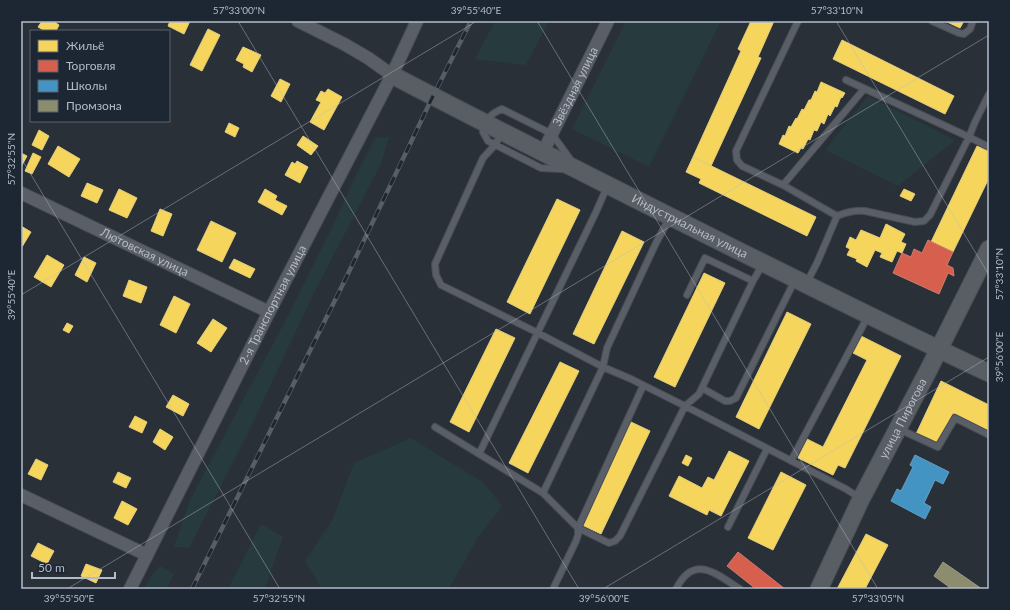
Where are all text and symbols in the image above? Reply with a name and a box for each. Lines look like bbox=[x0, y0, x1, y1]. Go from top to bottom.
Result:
text: 57°33'00"N bbox=[213, 4, 265, 16]
text: 39°55'40"E bbox=[451, 4, 501, 16]
text: 57°33'10"N bbox=[811, 4, 863, 16]
legend bbox=[30, 30, 170, 122]
text: Жильё bbox=[66, 38, 104, 53]
street label: Звёздная улица bbox=[549, 44, 601, 128]
text: Торговля bbox=[66, 58, 116, 73]
text: Школы bbox=[66, 78, 107, 93]
text: Промзона bbox=[66, 98, 122, 113]
text: 57°32'55"N bbox=[5, 133, 17, 185]
street label: Индустриальная улица bbox=[629, 191, 750, 261]
street label: Лютовская улица bbox=[97, 224, 191, 279]
street label: 2-я Транспортная улица bbox=[236, 242, 309, 367]
text: 57°33'10"N bbox=[993, 248, 1005, 300]
text: 39°55'40"E bbox=[5, 270, 17, 320]
text: 39°56'00"E bbox=[993, 332, 1005, 382]
street label: улица Пирогова bbox=[875, 376, 930, 461]
scale bar bbox=[32, 554, 115, 580]
text: 50 m bbox=[38, 560, 65, 575]
text: 39°55'50"E bbox=[44, 592, 94, 604]
text: 57°32'55"N bbox=[253, 592, 305, 604]
text: 39°56'00"E bbox=[579, 592, 629, 604]
text: 57°33'05"N bbox=[852, 592, 904, 604]

